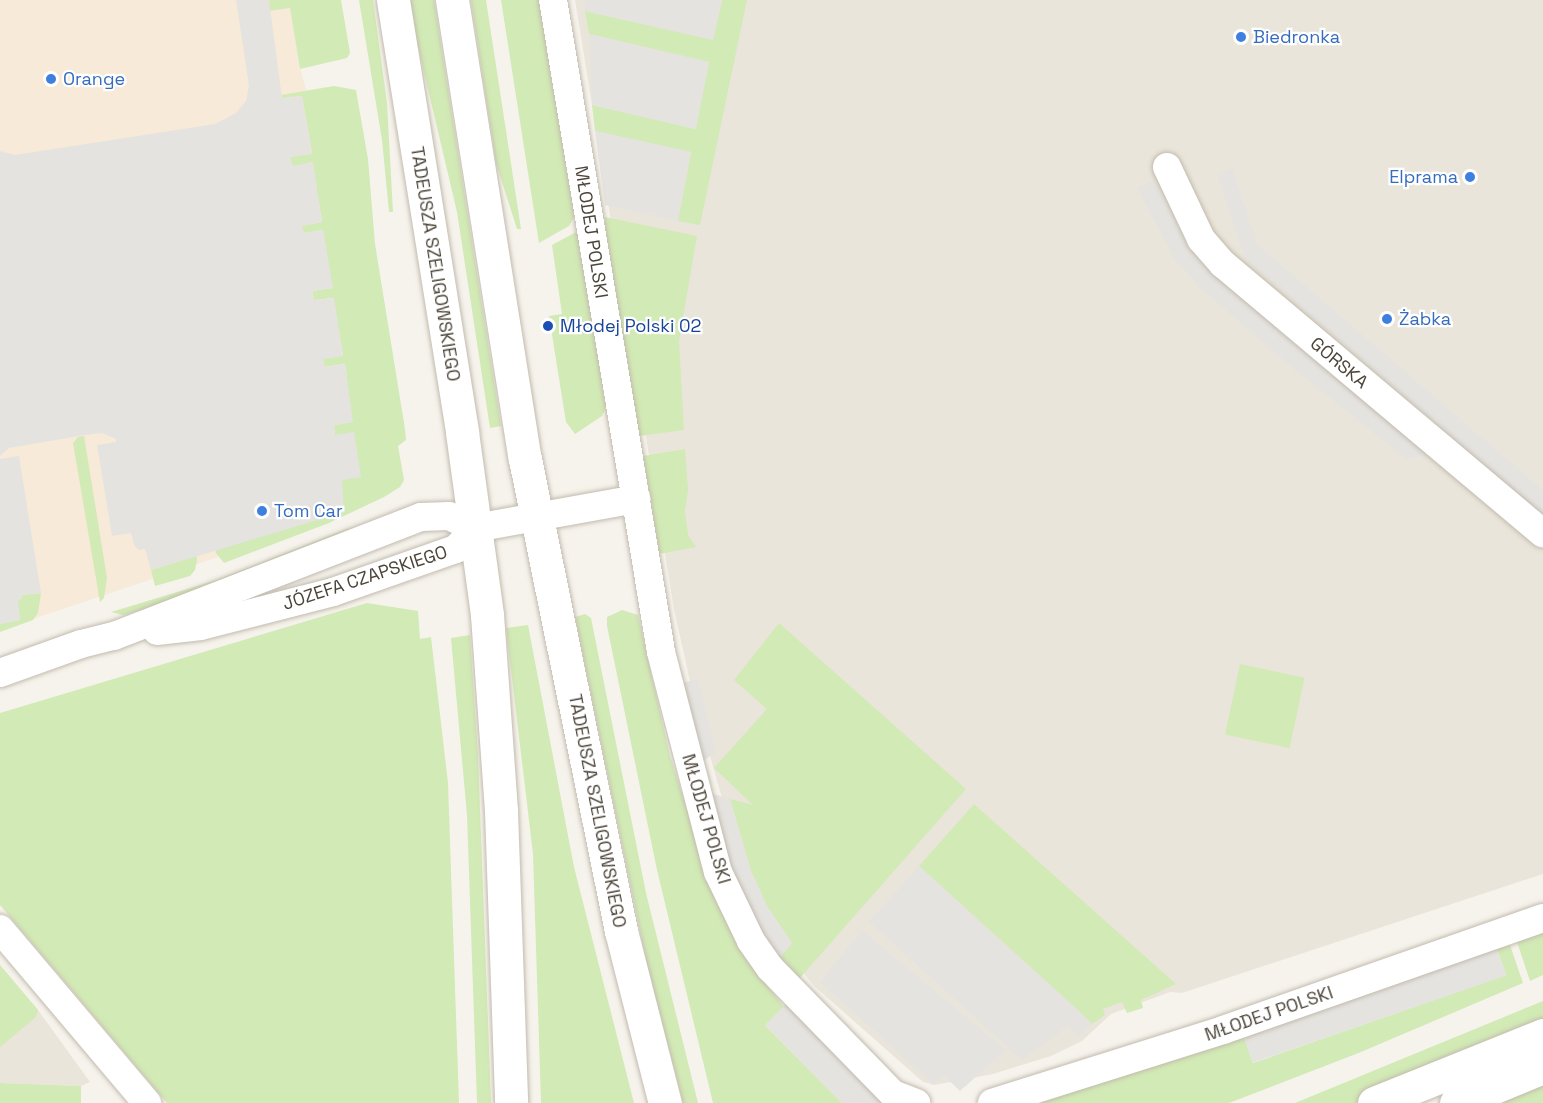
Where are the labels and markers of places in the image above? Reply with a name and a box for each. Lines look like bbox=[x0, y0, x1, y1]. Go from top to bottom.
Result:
place label: Biedronka bbox=[1253, 26, 1340, 48]
marker: Biedronka bbox=[1234, 30, 1248, 44]
place label: Orange bbox=[63, 68, 125, 90]
marker: Orange bbox=[44, 72, 58, 86]
place label: Elprama bbox=[1389, 166, 1458, 188]
marker: Elprama bbox=[1463, 170, 1477, 184]
place label: Żabka bbox=[1399, 308, 1451, 330]
marker: Żabka bbox=[1380, 312, 1394, 326]
place label: Młodej Polski 02 bbox=[560, 315, 701, 337]
marker: Młodej Polski 02 bbox=[541, 319, 555, 333]
place label: Tom Car bbox=[274, 500, 343, 522]
marker: Tom Car bbox=[255, 504, 269, 518]

